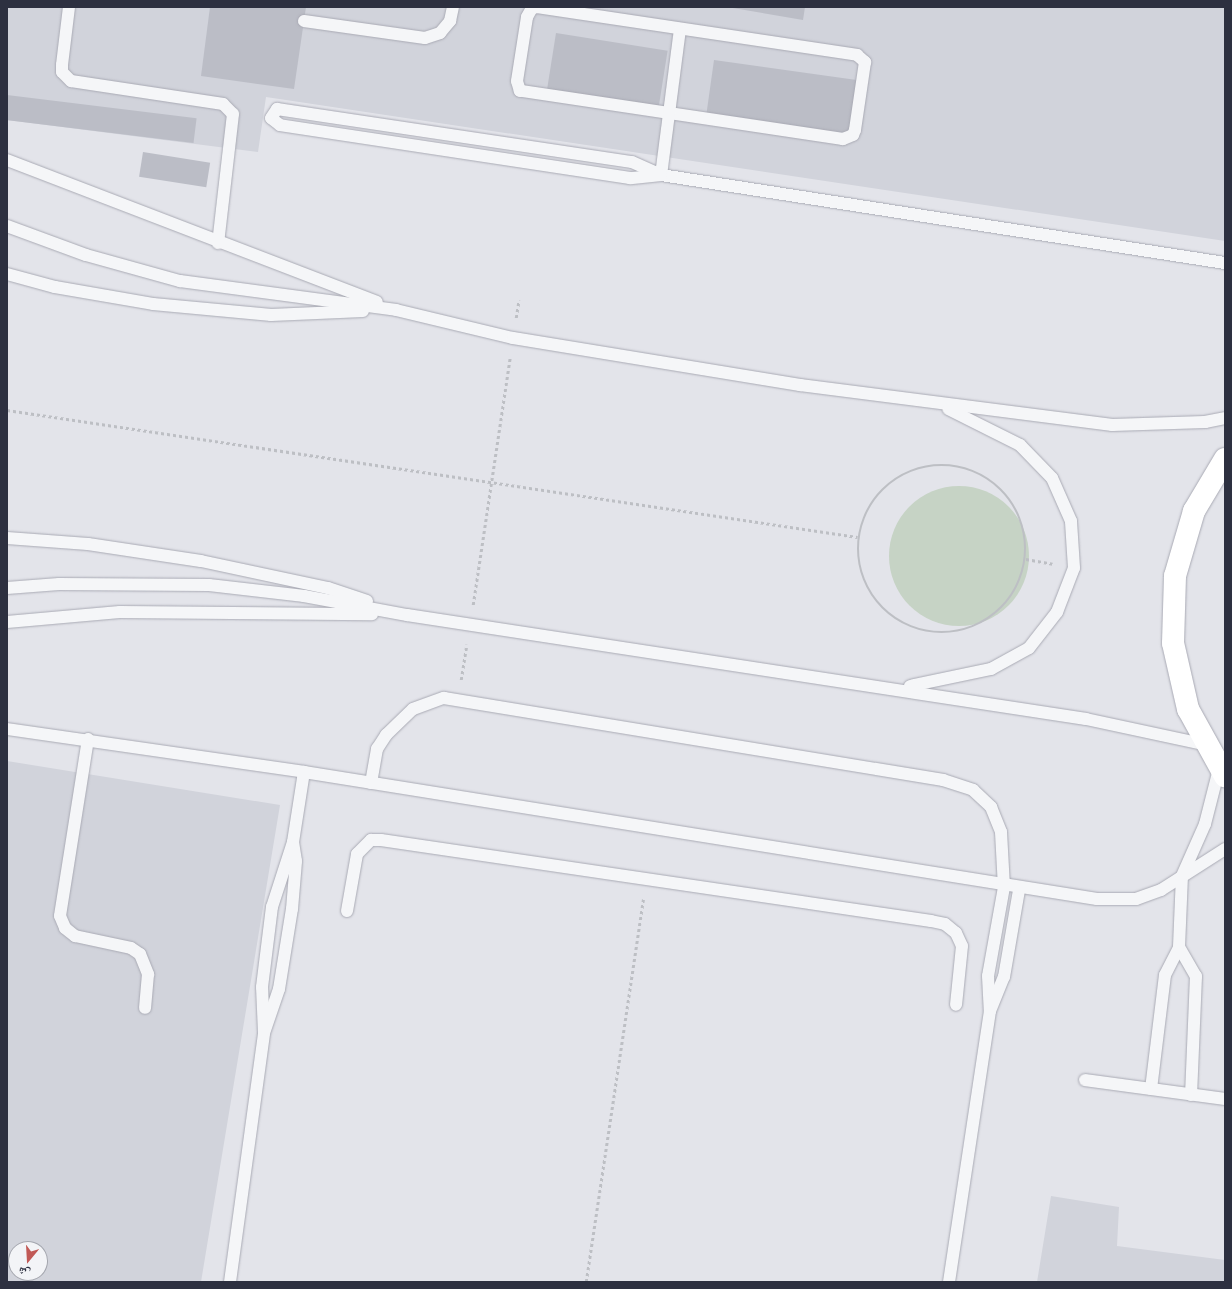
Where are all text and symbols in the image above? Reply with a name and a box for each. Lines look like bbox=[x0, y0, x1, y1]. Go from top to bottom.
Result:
north arrow bbox=[8, 1241, 48, 1281]
text: ش bbox=[17, 1264, 32, 1280]

